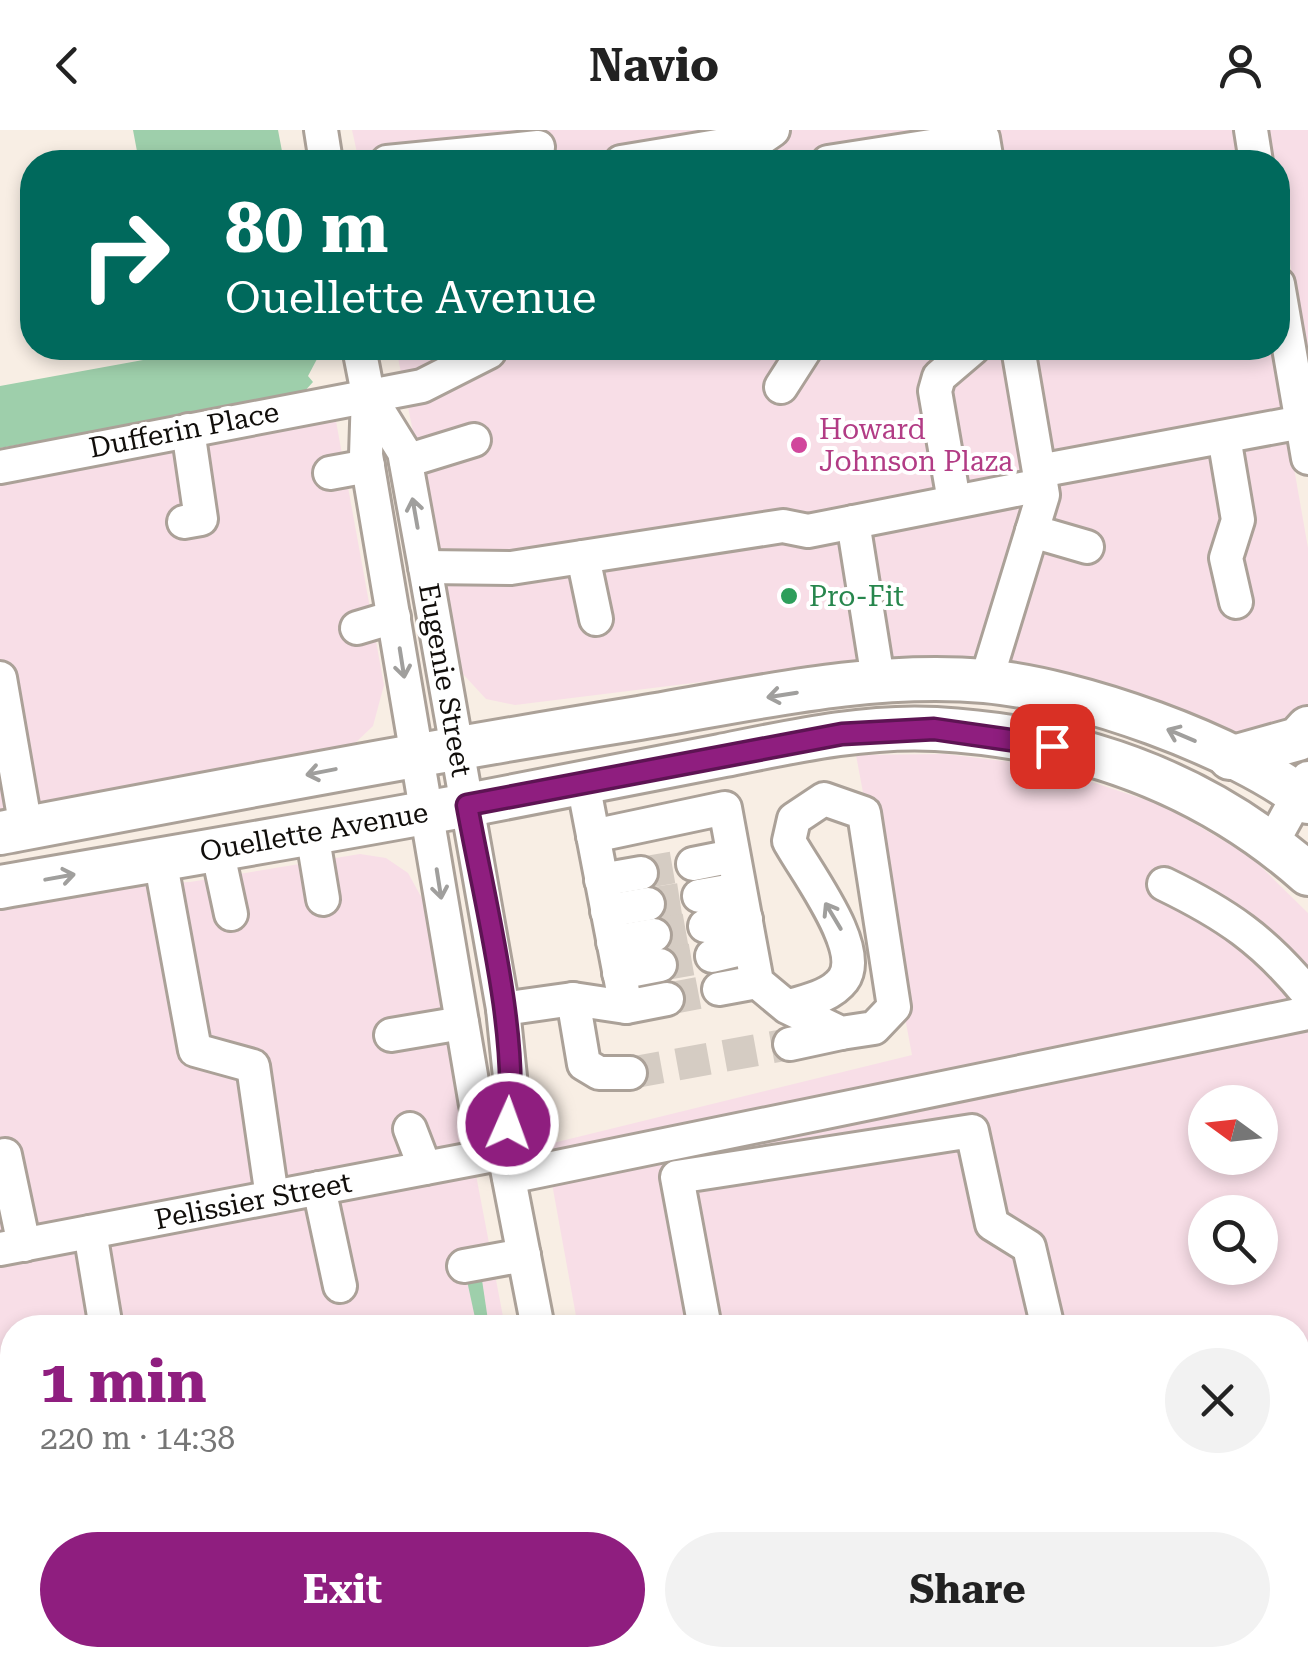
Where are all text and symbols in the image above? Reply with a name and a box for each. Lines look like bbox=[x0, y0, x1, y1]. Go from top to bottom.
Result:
icon: back bbox=[40, 38, 95, 93]
icon: person bbox=[1213, 38, 1268, 93]
text: Navio bbox=[589, 39, 719, 92]
text: 80 m bbox=[225, 187, 389, 269]
icon: right bbox=[60, 190, 190, 320]
text: Ouellette Avenue bbox=[225, 271, 597, 324]
street label: Dufferin Place bbox=[86, 395, 282, 465]
place label: Howard Johnson Plaza bbox=[819, 413, 1013, 478]
marker: Howard Johnson Plaza bbox=[788, 434, 810, 456]
one-way arrow bbox=[405, 498, 424, 530]
place label: Pro-Fit bbox=[809, 580, 904, 613]
street label: Eugenie Street bbox=[412, 581, 478, 779]
marker: Pro-Fit bbox=[778, 585, 800, 607]
one-way arrow bbox=[393, 647, 411, 679]
one-way arrow bbox=[766, 686, 798, 704]
pin bbox=[1010, 704, 1095, 789]
icon: arrive bbox=[1025, 719, 1080, 774]
one-way arrow bbox=[1166, 725, 1197, 743]
one-way arrow bbox=[305, 763, 338, 782]
street label: Ouellette Avenue bbox=[197, 796, 431, 868]
one-way arrow bbox=[43, 867, 76, 886]
one-way arrow bbox=[431, 868, 449, 900]
one-way arrow bbox=[822, 902, 842, 931]
position arrow bbox=[456, 1072, 560, 1176]
north arrow bbox=[1188, 1085, 1278, 1175]
map controls bbox=[1188, 1085, 1278, 1285]
street label: Pelissier Street bbox=[152, 1166, 354, 1236]
button: search bbox=[1188, 1195, 1278, 1285]
text: 1 min bbox=[40, 1346, 207, 1417]
button: close bbox=[1165, 1348, 1270, 1453]
text: 220 m · 14:38 bbox=[40, 1419, 235, 1457]
button: Exit bbox=[40, 1532, 645, 1647]
button: Share bbox=[665, 1532, 1270, 1647]

